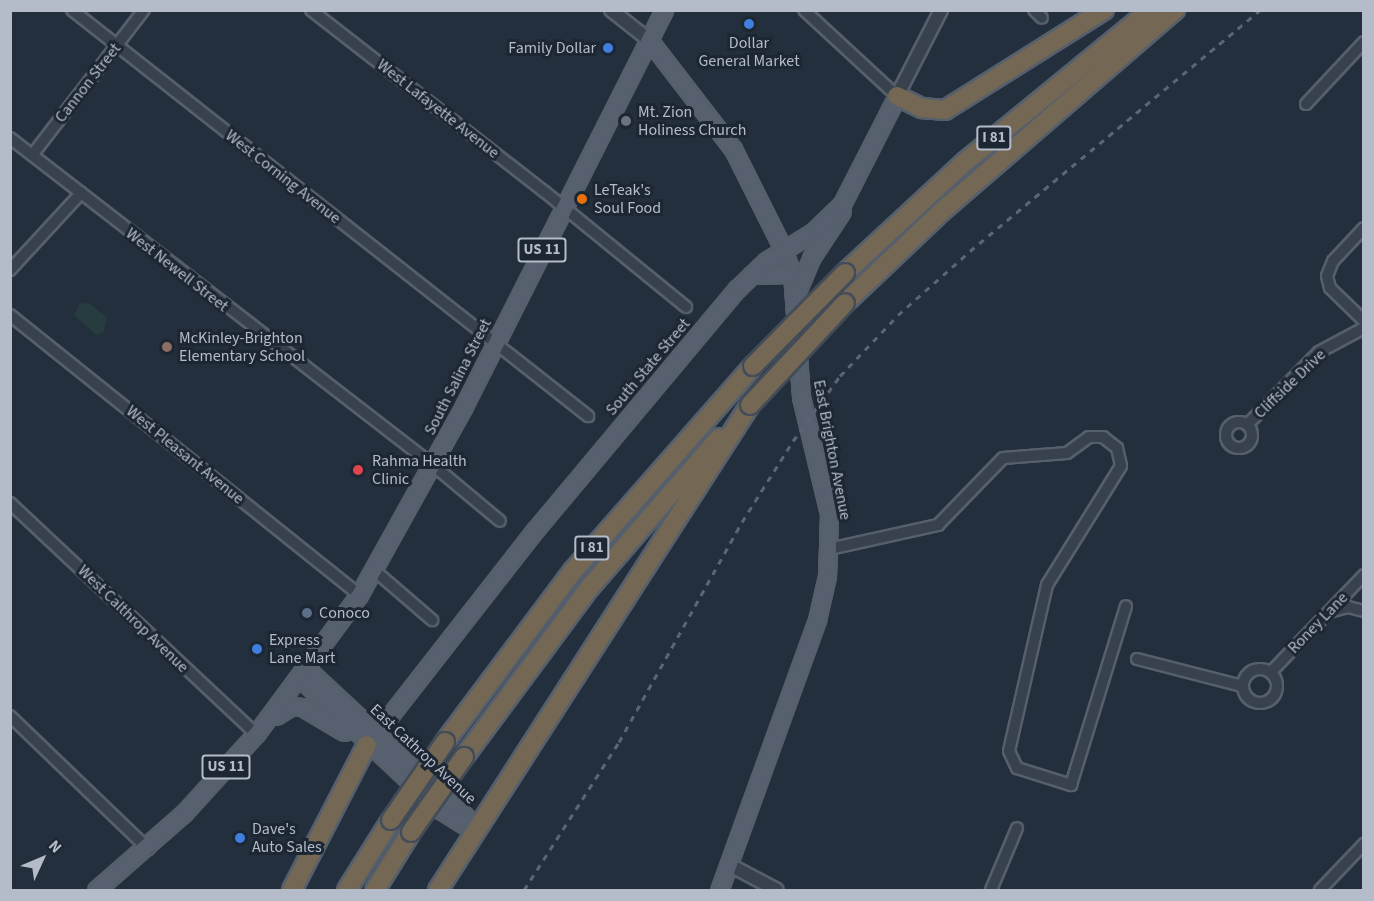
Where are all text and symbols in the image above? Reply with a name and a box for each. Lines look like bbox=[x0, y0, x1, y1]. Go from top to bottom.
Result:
marker: Dollar General Market bbox=[742, 17, 756, 31]
place label: Dollar General Market bbox=[698, 33, 800, 71]
place label: Family Dollar bbox=[508, 38, 596, 58]
street label: Cannon Street bbox=[51, 39, 125, 127]
marker: Family Dollar bbox=[601, 41, 615, 55]
street label: West Lafayette Avenue bbox=[373, 55, 503, 163]
place label: Mt. Zion Holiness Church bbox=[638, 102, 746, 140]
marker: Mt. Zion Holiness Church bbox=[619, 114, 633, 128]
street label: West Corning Avenue bbox=[222, 126, 344, 228]
road number: I 81 bbox=[976, 126, 1012, 150]
place label: LeTeak's Soul Food bbox=[594, 180, 661, 218]
marker: LeTeak's Soul Food bbox=[575, 192, 589, 206]
street label: West Newell Street bbox=[122, 224, 232, 316]
road number: US 11 bbox=[516, 238, 568, 262]
street label: South State Street bbox=[602, 315, 694, 419]
street label: South Salina Street bbox=[420, 316, 496, 438]
place label: McKinley-Brighton Elementary School bbox=[179, 328, 305, 366]
marker: McKinley-Brighton Elementary School bbox=[160, 340, 174, 354]
street label: Cliffside Drive bbox=[1250, 345, 1330, 423]
street label: East Brighton Avenue bbox=[809, 378, 855, 522]
street label: West Pleasant Avenue bbox=[122, 402, 248, 508]
place label: Rahma Health Clinic bbox=[372, 451, 467, 489]
marker: Rahma Health Clinic bbox=[349, 461, 367, 479]
road number: I 81 bbox=[574, 536, 610, 560]
street label: West Calthrop Avenue bbox=[74, 561, 192, 677]
street label: Roney Lane bbox=[1284, 588, 1352, 658]
place label: Conoco bbox=[319, 603, 370, 623]
marker: Conoco bbox=[300, 606, 314, 620]
place label: Express Lane Mart bbox=[269, 630, 335, 668]
marker: Express Lane Mart bbox=[250, 642, 264, 656]
street label: East Cathrop Avenue bbox=[366, 700, 480, 808]
road number: US 11 bbox=[200, 755, 252, 779]
place label: Dave's Auto Sales bbox=[252, 819, 322, 857]
north arrow bbox=[12, 829, 72, 889]
marker: Dave's Auto Sales bbox=[233, 831, 247, 845]
text: N bbox=[43, 835, 67, 858]

